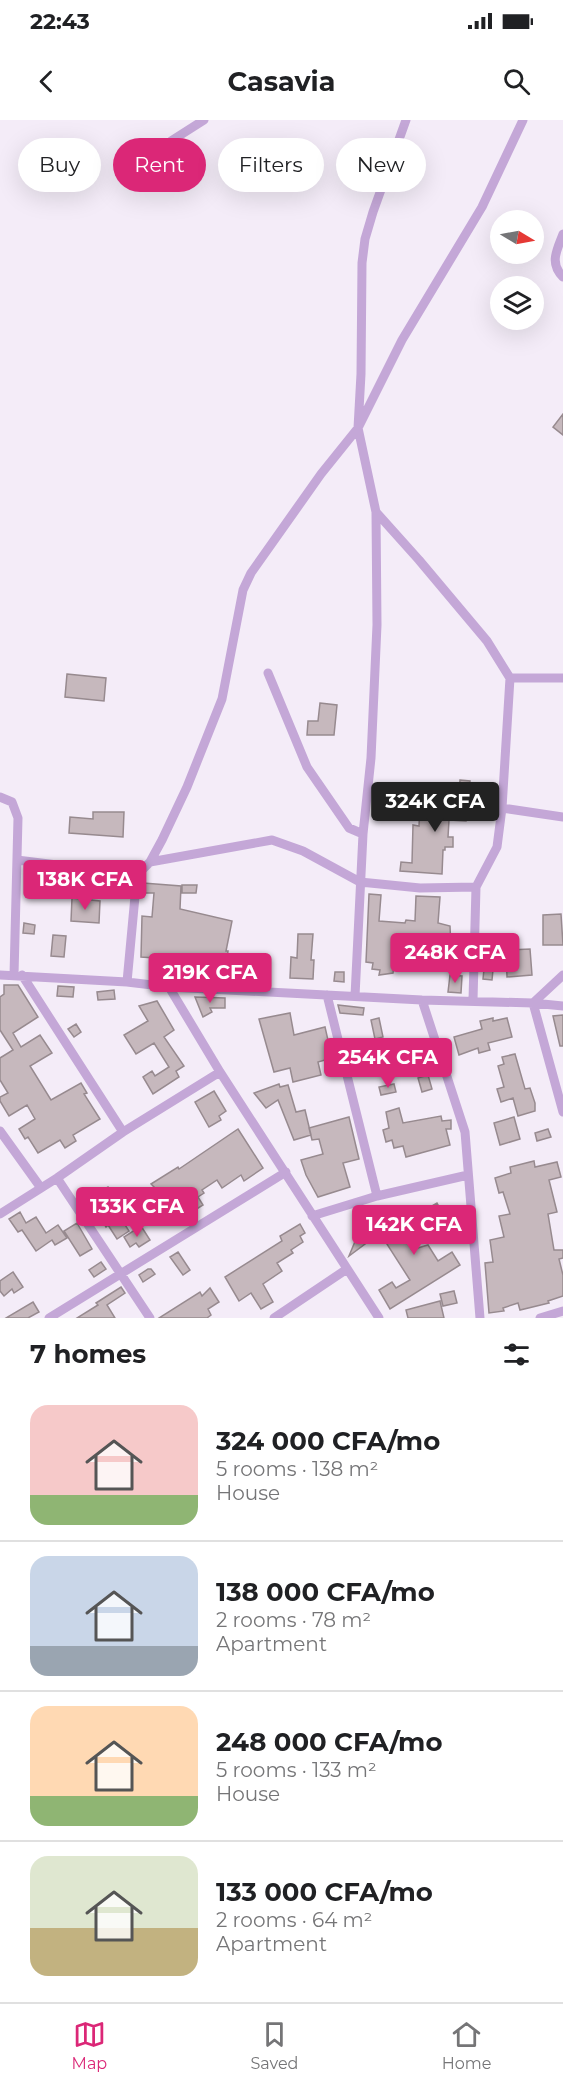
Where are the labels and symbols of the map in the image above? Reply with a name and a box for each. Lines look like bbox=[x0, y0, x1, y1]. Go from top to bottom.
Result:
north arrow bbox=[490, 210, 544, 264]
pin: 324K CFA bbox=[373, 782, 497, 833]
pin: 138K CFA bbox=[23, 860, 147, 911]
pin: 248K CFA bbox=[393, 933, 517, 984]
pin: 219K CFA bbox=[148, 953, 272, 1004]
pin: 254K CFA bbox=[326, 1038, 450, 1089]
pin: 133K CFA bbox=[75, 1187, 199, 1238]
pin: 142K CFA bbox=[352, 1205, 476, 1256]

